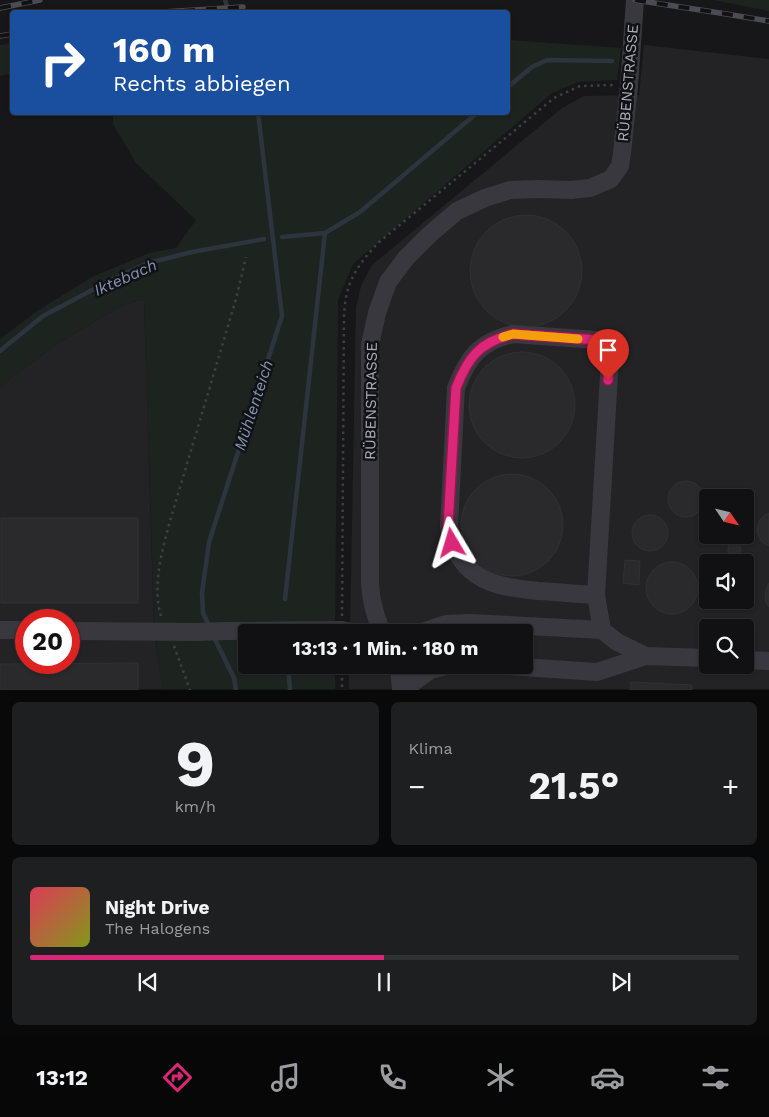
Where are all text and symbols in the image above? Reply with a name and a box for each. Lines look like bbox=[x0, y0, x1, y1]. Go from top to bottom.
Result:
street label: RÜBENSTRASSE bbox=[614, 24, 642, 142]
text: 160 m bbox=[113, 29, 215, 71]
icon: right bbox=[30, 30, 95, 95]
text: Rechts abbiegen bbox=[113, 71, 291, 96]
water label: Iktebach bbox=[91, 255, 160, 300]
pin bbox=[587, 329, 629, 380]
icon: arrive bbox=[594, 336, 622, 364]
street label: RÜBENSTRASSE bbox=[361, 342, 381, 460]
water label: Mühlenteich bbox=[230, 358, 277, 453]
north arrow bbox=[699, 489, 754, 544]
map controls bbox=[699, 489, 754, 674]
position arrow bbox=[425, 516, 477, 568]
button: sound bbox=[699, 554, 754, 609]
speed limit sign: 20 bbox=[15, 609, 80, 674]
button: search bbox=[699, 619, 754, 674]
text: 13:13 · 1 Min. · 180 m bbox=[293, 637, 478, 660]
text: 9 bbox=[175, 726, 215, 802]
text: Klima bbox=[409, 739, 452, 758]
text: 21.5° bbox=[528, 764, 619, 808]
text: − bbox=[409, 770, 425, 803]
text: + bbox=[722, 770, 739, 803]
text: km/h bbox=[175, 797, 216, 816]
text: Night Drive bbox=[105, 896, 210, 919]
text: The Halogens bbox=[105, 919, 210, 938]
icon: previous bbox=[134, 968, 162, 996]
icon: pause bbox=[370, 968, 398, 996]
icon: next bbox=[607, 968, 635, 996]
icon: directions bbox=[160, 1060, 195, 1095]
icon: music bbox=[268, 1060, 303, 1095]
icon: phone bbox=[375, 1060, 410, 1095]
icon: climate bbox=[483, 1060, 518, 1095]
icon: car bbox=[590, 1060, 625, 1095]
icon: filters bbox=[698, 1060, 733, 1095]
text: 13:12 bbox=[36, 1065, 88, 1090]

